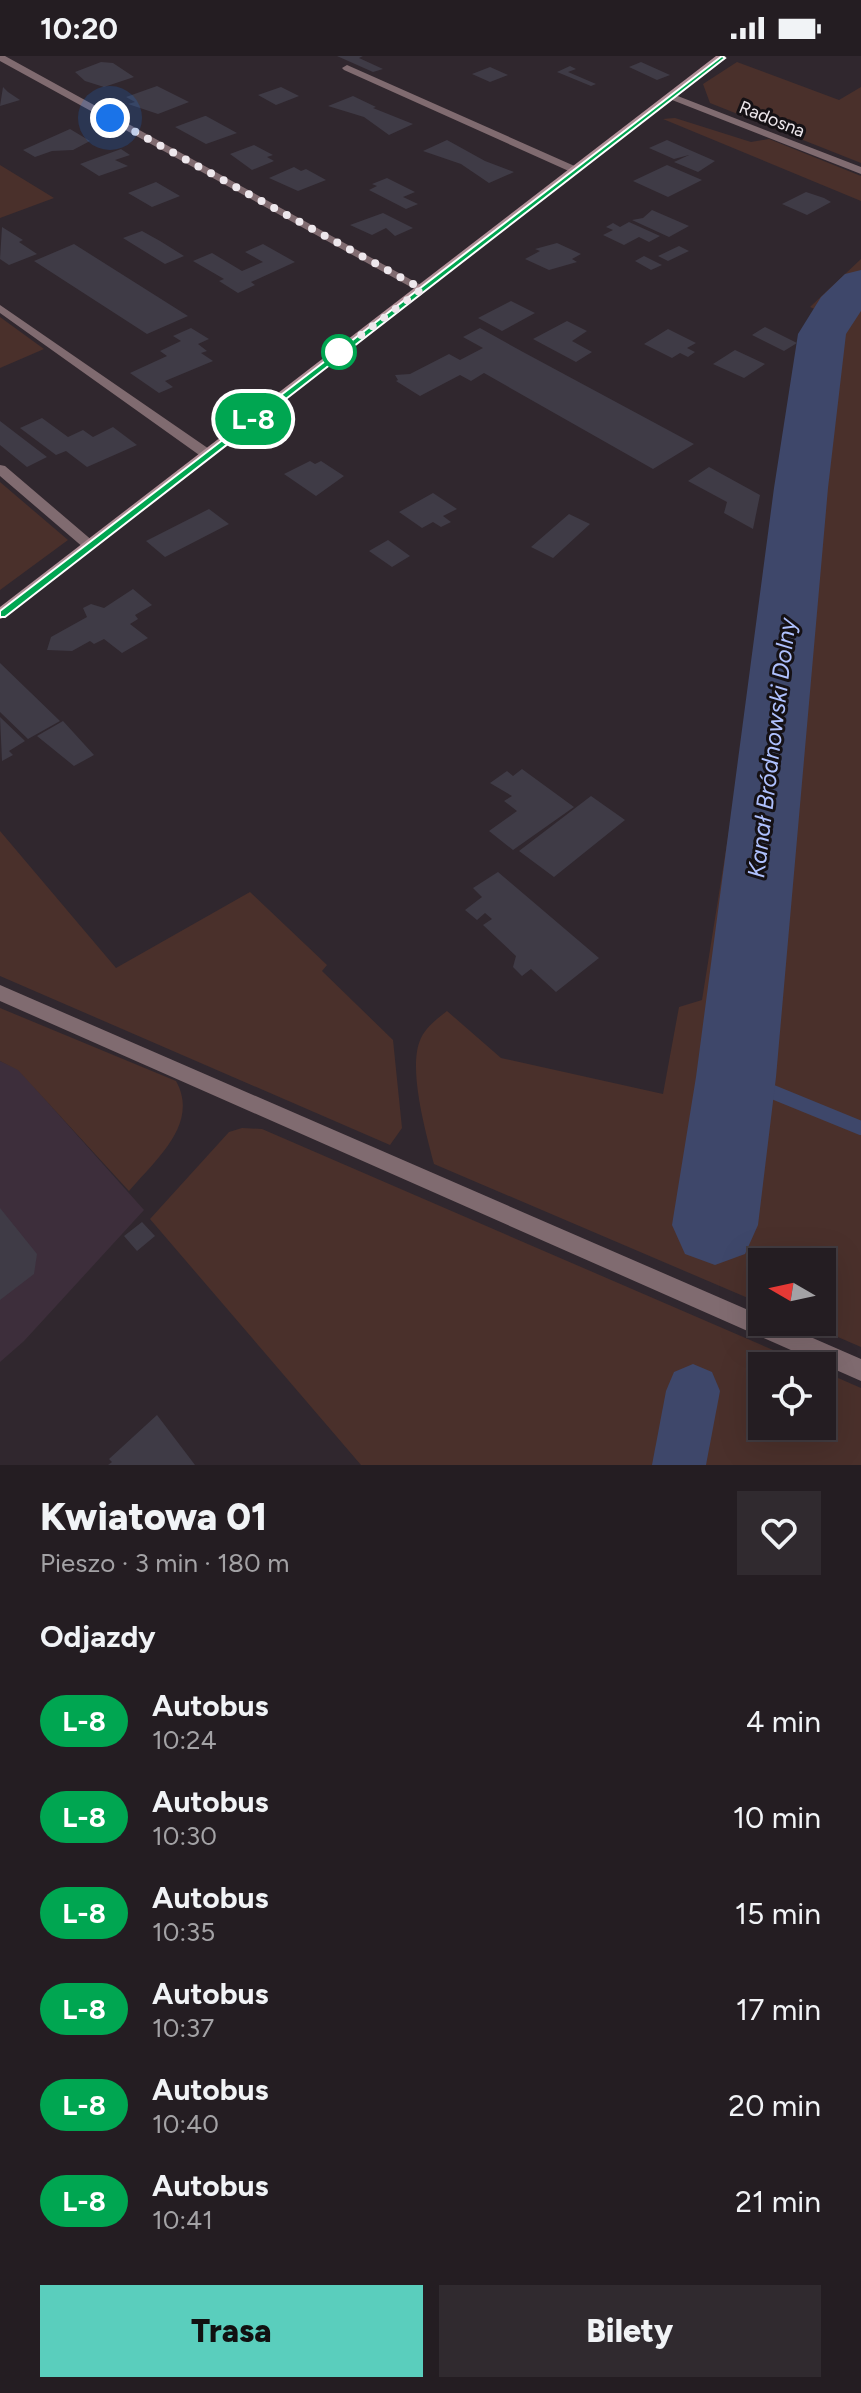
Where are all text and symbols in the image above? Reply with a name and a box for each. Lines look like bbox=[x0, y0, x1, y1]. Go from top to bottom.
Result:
text: 10:20 bbox=[40, 10, 118, 47]
street label: Radosna bbox=[736, 96, 808, 142]
your location bbox=[90, 98, 130, 138]
unlabelled marker bbox=[322, 335, 356, 369]
line badge: L-8 bbox=[207, 393, 299, 445]
text: L-8 bbox=[231, 402, 275, 436]
water label: Kanał Bródnowski Dolny bbox=[741, 615, 802, 879]
north arrow bbox=[748, 1248, 836, 1336]
map controls bbox=[748, 1248, 836, 1440]
button: locate bbox=[748, 1352, 836, 1440]
button: heart bbox=[737, 1491, 821, 1575]
text: Kwiatowa 01 bbox=[40, 1494, 267, 1540]
text: Pieszo · 3 min · 180 m bbox=[40, 1547, 289, 1579]
text: Odjazdy bbox=[40, 1618, 156, 1655]
text: Autobus bbox=[152, 1687, 269, 1724]
text: 4 min bbox=[746, 1703, 821, 1740]
text: L-8 bbox=[62, 1704, 106, 1738]
text: 10:24 bbox=[152, 1724, 217, 1756]
text: Autobus bbox=[152, 1783, 269, 1820]
text: 10 min bbox=[733, 1799, 821, 1836]
text: L-8 bbox=[62, 1800, 106, 1834]
text: 10:30 bbox=[152, 1820, 217, 1852]
text: Autobus bbox=[152, 1879, 269, 1916]
text: 15 min bbox=[735, 1895, 821, 1932]
text: L-8 bbox=[62, 1896, 106, 1930]
text: 10:35 bbox=[152, 1916, 215, 1948]
text: Autobus bbox=[152, 1975, 269, 2012]
text: 17 min bbox=[736, 1991, 821, 2028]
text: L-8 bbox=[62, 1992, 106, 2026]
text: 10:37 bbox=[152, 2012, 214, 2044]
text: Autobus bbox=[152, 2071, 269, 2108]
text: 20 min bbox=[728, 2087, 821, 2124]
text: L-8 bbox=[62, 2088, 106, 2122]
text: 10:40 bbox=[152, 2108, 219, 2140]
text: Autobus bbox=[152, 2167, 269, 2204]
text: 21 min bbox=[735, 2183, 821, 2220]
text: L-8 bbox=[62, 2184, 106, 2218]
text: 10:41 bbox=[152, 2204, 213, 2236]
button: Trasa bbox=[40, 2285, 423, 2377]
button: Bilety bbox=[439, 2285, 821, 2377]

